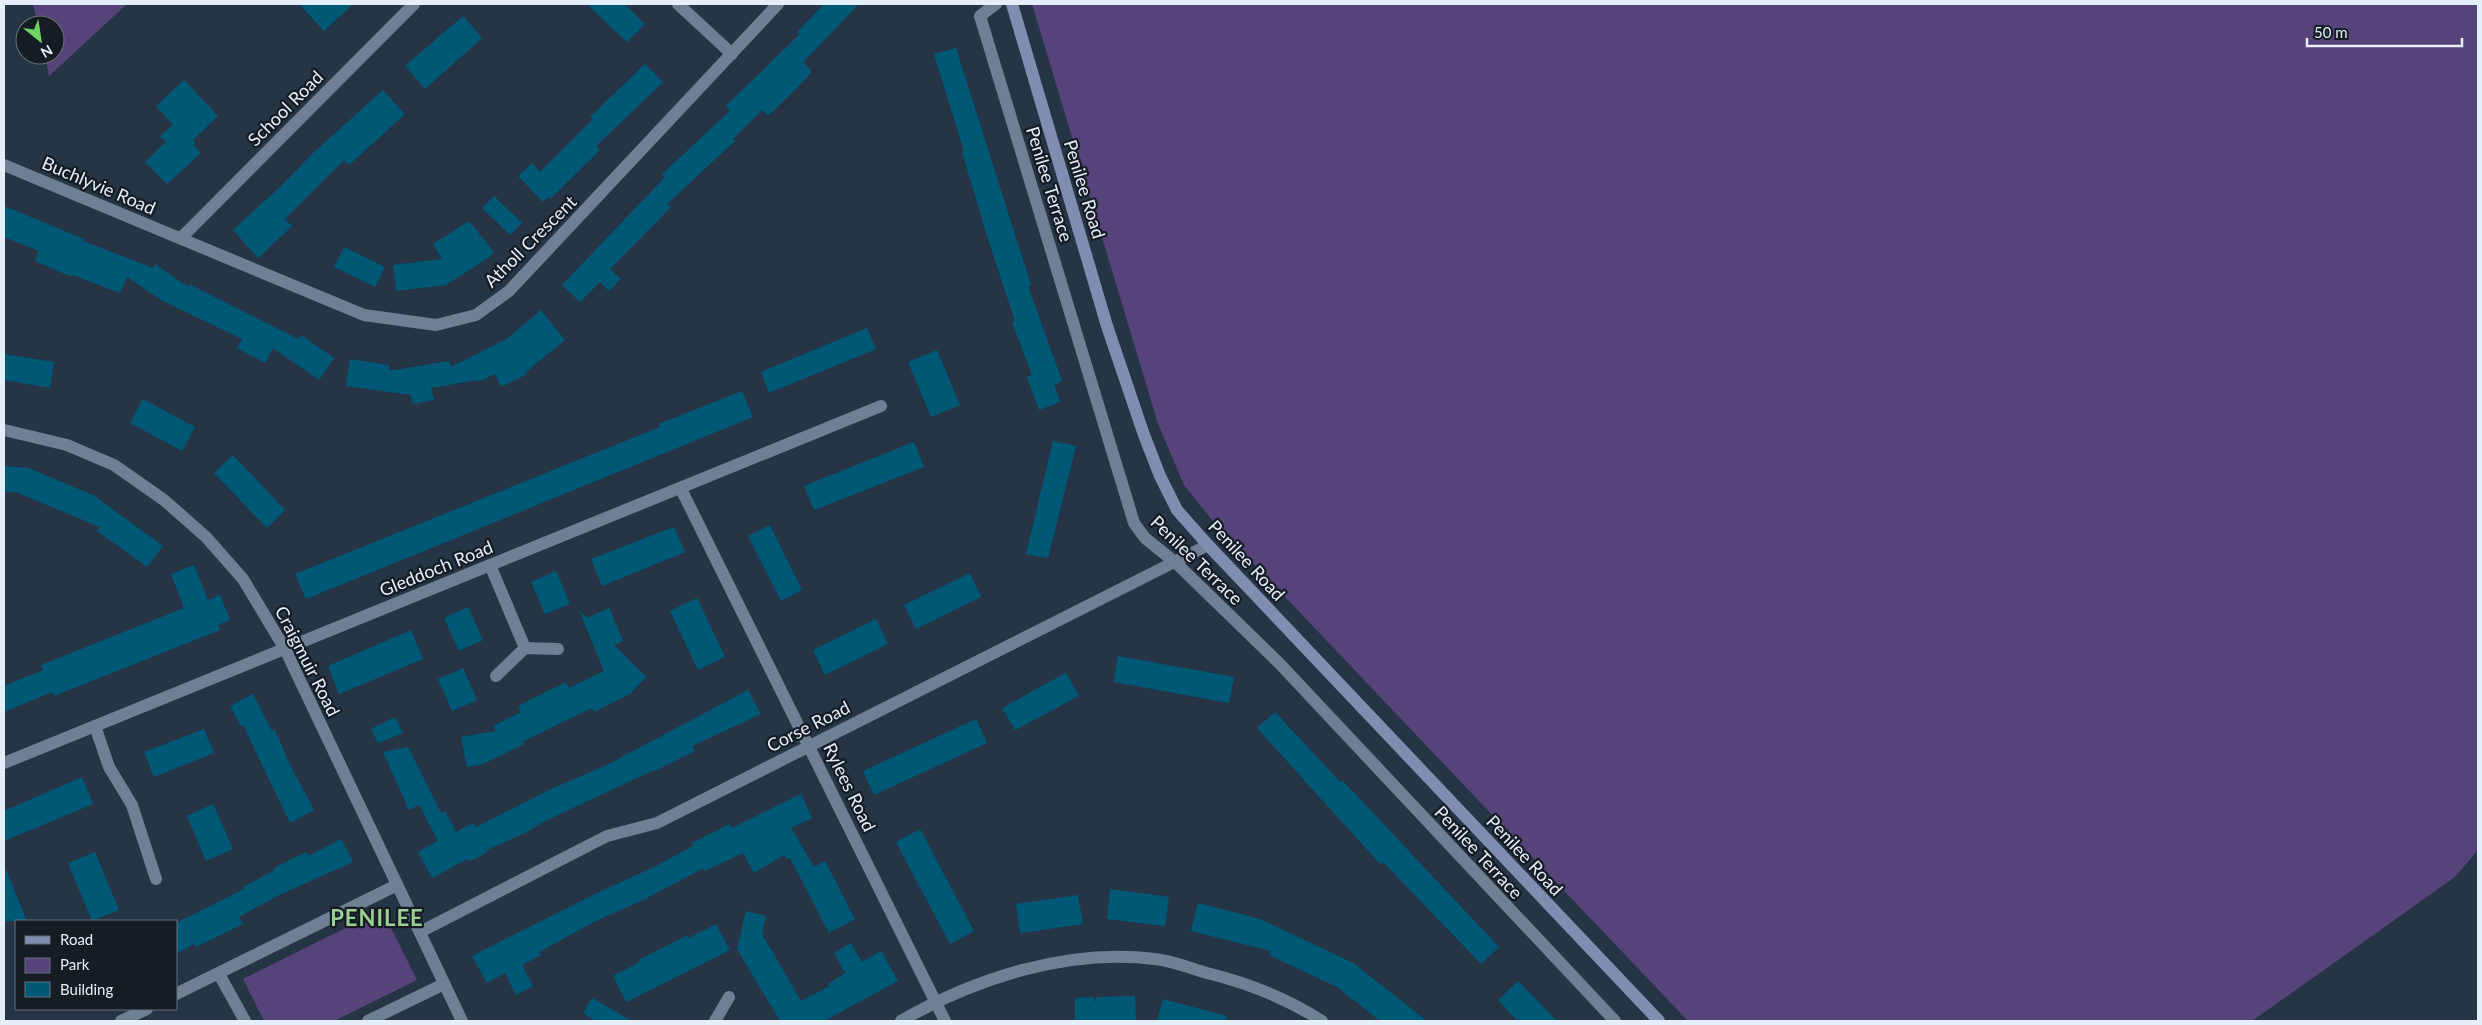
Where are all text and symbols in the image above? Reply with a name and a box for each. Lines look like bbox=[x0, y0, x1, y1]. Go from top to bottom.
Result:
north arrow bbox=[15, 15, 65, 65]
scale bar bbox=[2307, 15, 2462, 47]
text: 50 m bbox=[2314, 23, 2348, 41]
text: N bbox=[38, 42, 56, 62]
street label: School Road bbox=[243, 66, 327, 150]
street label: Penilee Terrace bbox=[1022, 124, 1078, 244]
street label: Penilee Road bbox=[1060, 137, 1110, 241]
street label: Buchlyvie Road bbox=[39, 151, 159, 219]
street label: Atholl Crescent bbox=[479, 190, 581, 292]
street label: Penilee Terrace bbox=[1146, 511, 1248, 609]
street label: Penilee Road bbox=[1204, 515, 1290, 605]
street label: Gleddoch Road bbox=[376, 535, 496, 601]
street label: Craigmuir Road bbox=[271, 602, 345, 720]
street label: Corse Road bbox=[763, 696, 853, 756]
street label: Rylees Road bbox=[819, 739, 881, 835]
street label: Penilee Terrace bbox=[1430, 801, 1528, 903]
street label: Penilee Road bbox=[1482, 810, 1568, 900]
district label: PENILEE bbox=[330, 904, 424, 931]
legend bbox=[15, 920, 178, 1010]
text: Road bbox=[60, 930, 93, 948]
text: Park bbox=[60, 955, 90, 973]
text: Building bbox=[60, 980, 113, 998]

